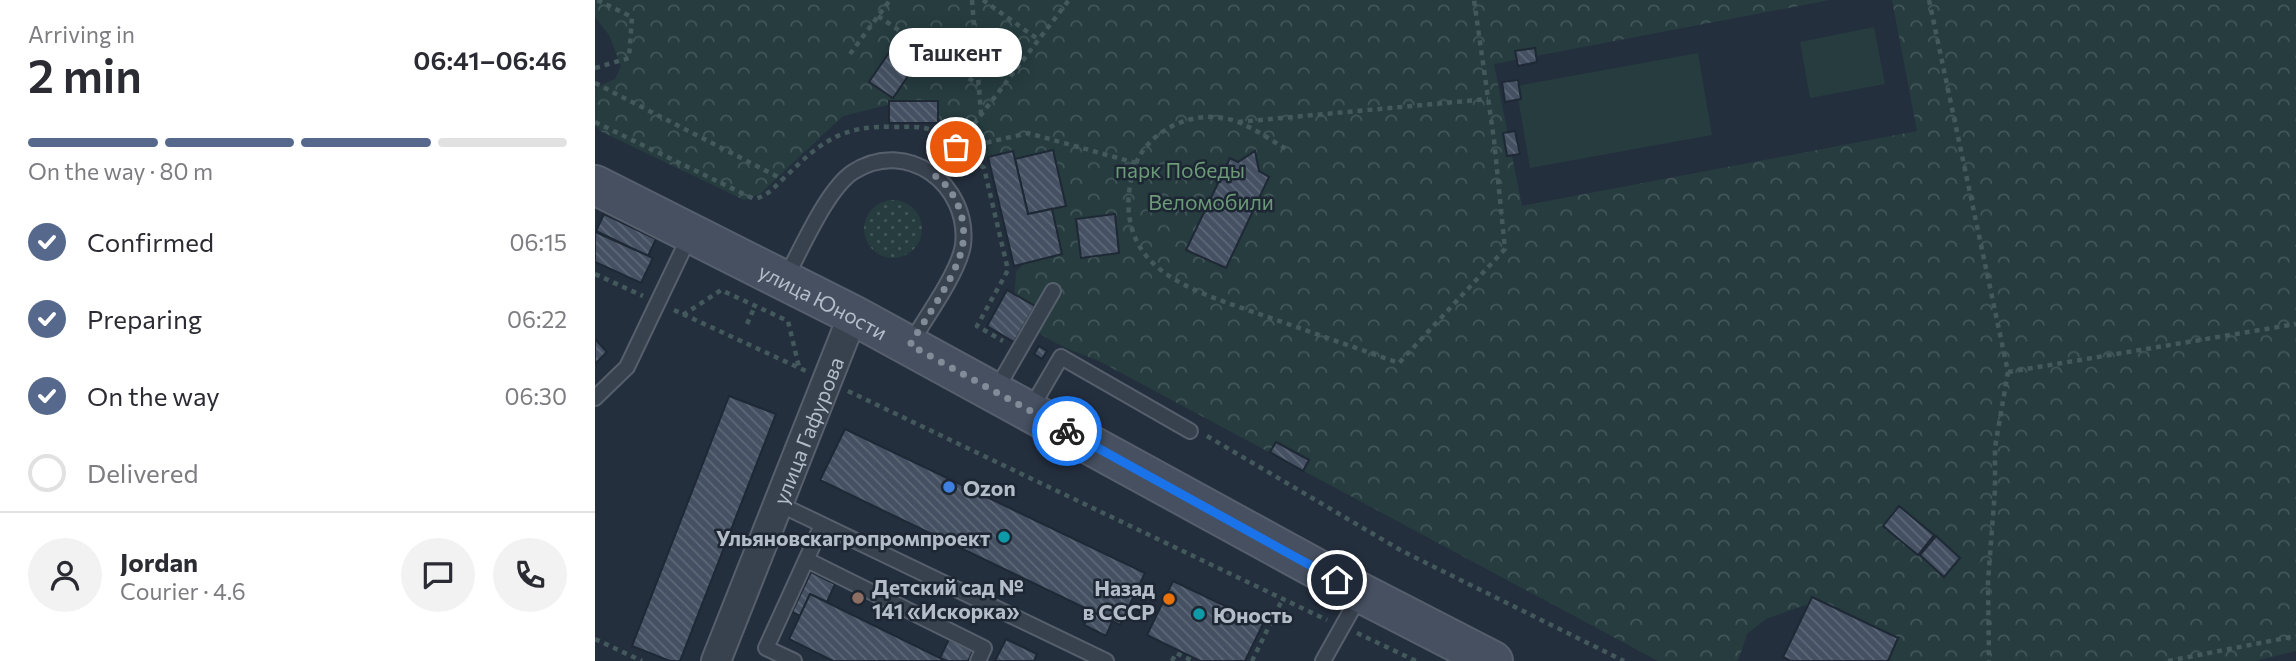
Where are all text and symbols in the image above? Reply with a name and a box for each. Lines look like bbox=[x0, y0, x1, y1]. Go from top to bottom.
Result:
text: Arriving in bbox=[28, 20, 135, 48]
callout: Ташкент bbox=[889, 28, 1023, 77]
text: Ташкент bbox=[909, 38, 1002, 66]
text: 06:41–06:46 bbox=[413, 44, 567, 75]
text: 2 min bbox=[28, 46, 142, 102]
pin bbox=[926, 117, 986, 177]
icon: bag bbox=[937, 128, 975, 166]
text: On the way · 80 m bbox=[28, 157, 213, 185]
park label: парк Победы bbox=[1115, 157, 1245, 182]
park label: Веломобили bbox=[1148, 189, 1274, 214]
icon: check bbox=[28, 223, 66, 261]
text: Confirmed bbox=[87, 226, 214, 257]
text: 06:15 bbox=[510, 228, 567, 256]
street label: улица Юности bbox=[755, 257, 892, 344]
icon: check bbox=[28, 300, 66, 338]
text: Preparing bbox=[87, 303, 202, 334]
text: 06:22 bbox=[507, 305, 567, 333]
street label: улица Гафурова bbox=[767, 353, 848, 508]
icon: check bbox=[28, 377, 66, 415]
text: On the way bbox=[87, 380, 220, 411]
text: 06:30 bbox=[504, 382, 567, 410]
courier bbox=[1032, 396, 1102, 466]
icon: bike bbox=[1048, 412, 1086, 450]
text: Delivered bbox=[87, 457, 198, 488]
place label: Ozon bbox=[963, 475, 1016, 500]
marker: Ozon bbox=[941, 479, 957, 495]
place label: Ульяновскагропромпроект bbox=[716, 525, 990, 550]
marker: Ульяновскагропромпроект bbox=[996, 529, 1012, 545]
button: person bbox=[28, 538, 102, 612]
button: chat bbox=[401, 538, 475, 612]
button: phone bbox=[493, 538, 567, 612]
text: Jordan bbox=[120, 546, 198, 577]
pin bbox=[1307, 550, 1367, 610]
icon: home bbox=[1318, 561, 1356, 599]
place label: Детский сад № 141 «Искорка» bbox=[872, 574, 1024, 623]
place label: Назад в СССР bbox=[1083, 575, 1155, 624]
text: Courier · 4.6 bbox=[120, 577, 246, 605]
marker: Детский сад № 141 «Искорка» bbox=[850, 590, 866, 606]
marker: Назад в СССР bbox=[1161, 591, 1177, 607]
place label: Юность bbox=[1213, 602, 1292, 627]
marker: Юность bbox=[1191, 606, 1207, 622]

